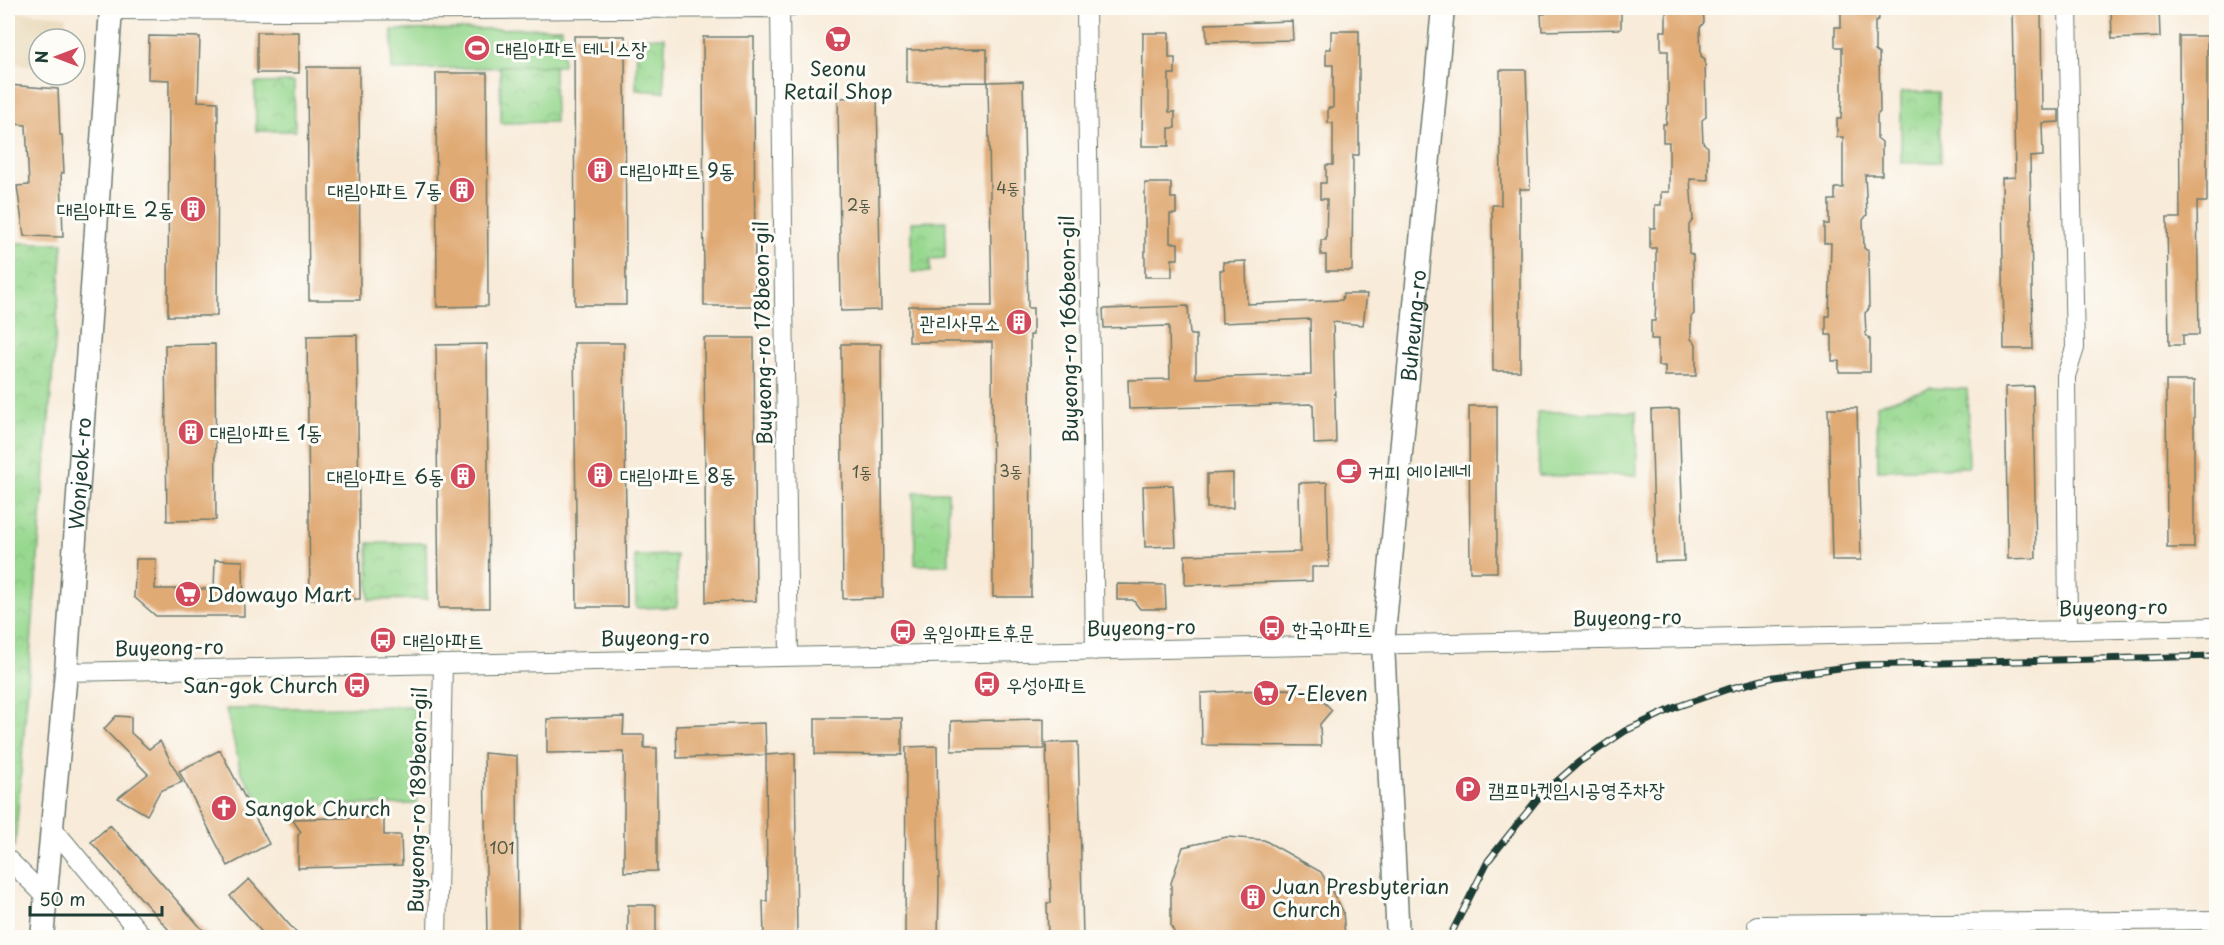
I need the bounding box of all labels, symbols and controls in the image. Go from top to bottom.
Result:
supermarket icon: Seonu Retail Shop [823,24,853,54]
north arrow [27,27,87,87]
sports icon: 대림아파트 테니스장 [462,33,492,63]
place label: 대림아파트 테니스장 [496,33,647,63]
text: N [29,51,53,63]
place label: Seonu Retail Shop [783,53,893,106]
building icon: 대림아파트 9동 [585,155,615,185]
place label: 대림아파트 9동 [620,155,735,185]
place label: 대림아파트 7동 [328,175,442,205]
building icon: 대림아파트 7동 [447,175,477,205]
house number: 4동 [996,175,1020,199]
house number: 2동 [847,192,871,216]
place label: 대림아파트 2동 [57,194,174,224]
building icon: 대림아파트 2동 [178,194,208,224]
street label: Buyeong-ro 166beon-gil [1051,215,1085,443]
street label: Buyeong-ro 178beon-gil [745,221,779,445]
street label: Buheung-ro [1393,268,1433,383]
place label: 관리사무소 [920,307,1000,337]
building icon: 관리사무소 [1004,307,1034,337]
street label: Wonjeok-ro [61,416,98,531]
building icon: 대림아파트 1동 [176,417,206,447]
place label: 대림아파트 1동 [210,417,322,447]
cafe icon: 커피 에이레네 [1334,456,1364,486]
place label: 커피 에이레네 [1368,456,1471,486]
house number: 3동 [999,458,1023,482]
house number: 1동 [852,459,872,483]
building icon: 대림아파트 8동 [585,460,615,490]
place label: 대림아파트 8동 [620,460,736,490]
place label: 대림아파트 6동 [327,461,444,491]
building icon: 대림아파트 6동 [448,461,478,491]
supermarket icon: Ddowayo Mart [173,579,203,609]
place label: Ddowayo Mart [207,579,352,609]
street label: Buyeong-ro [2058,591,2168,623]
street label: Buyeong-ro [1572,601,1682,633]
street label: Buyeong-ro [1086,611,1196,643]
bus stop icon: 한국아파트 [1257,613,1287,643]
place label: 한국아파트 [1292,613,1372,643]
bus stop icon: 욱일아파트후문 [888,617,918,647]
place label: 욱일아파트후문 [922,617,1035,647]
street label: Buyeong-ro [600,621,710,653]
bus stop icon: 대림아파트 [368,625,398,655]
place label: 대림아파트 [403,625,483,655]
street label: Buyeong-ro [114,631,224,663]
bus stop icon: 우성아파트 [972,669,1002,699]
place label: 우성아파트 [1006,669,1086,699]
place label: San-gok Church [183,670,338,700]
bus stop icon: San-gok Church [342,670,372,700]
supermarket icon: 7-Eleven [1251,678,1281,708]
place label: 7-Eleven [1286,678,1368,708]
street label: Buyeong-ro 189beon-gil [400,687,434,913]
parking icon: 캠프마켓임시공영주차장 [1453,774,1483,804]
place label: 캠프마켓임시공영주차장 [1488,774,1665,804]
church icon: Sangok Church [209,793,239,823]
place label: Sangok Church [244,793,391,823]
house number: 101 [490,835,514,859]
place label: Juan Presbyterian Church [1272,871,1449,924]
scale bar [30,879,162,917]
building icon: Juan Presbyterian Church [1238,882,1268,912]
text: 50 m [39,885,86,912]

